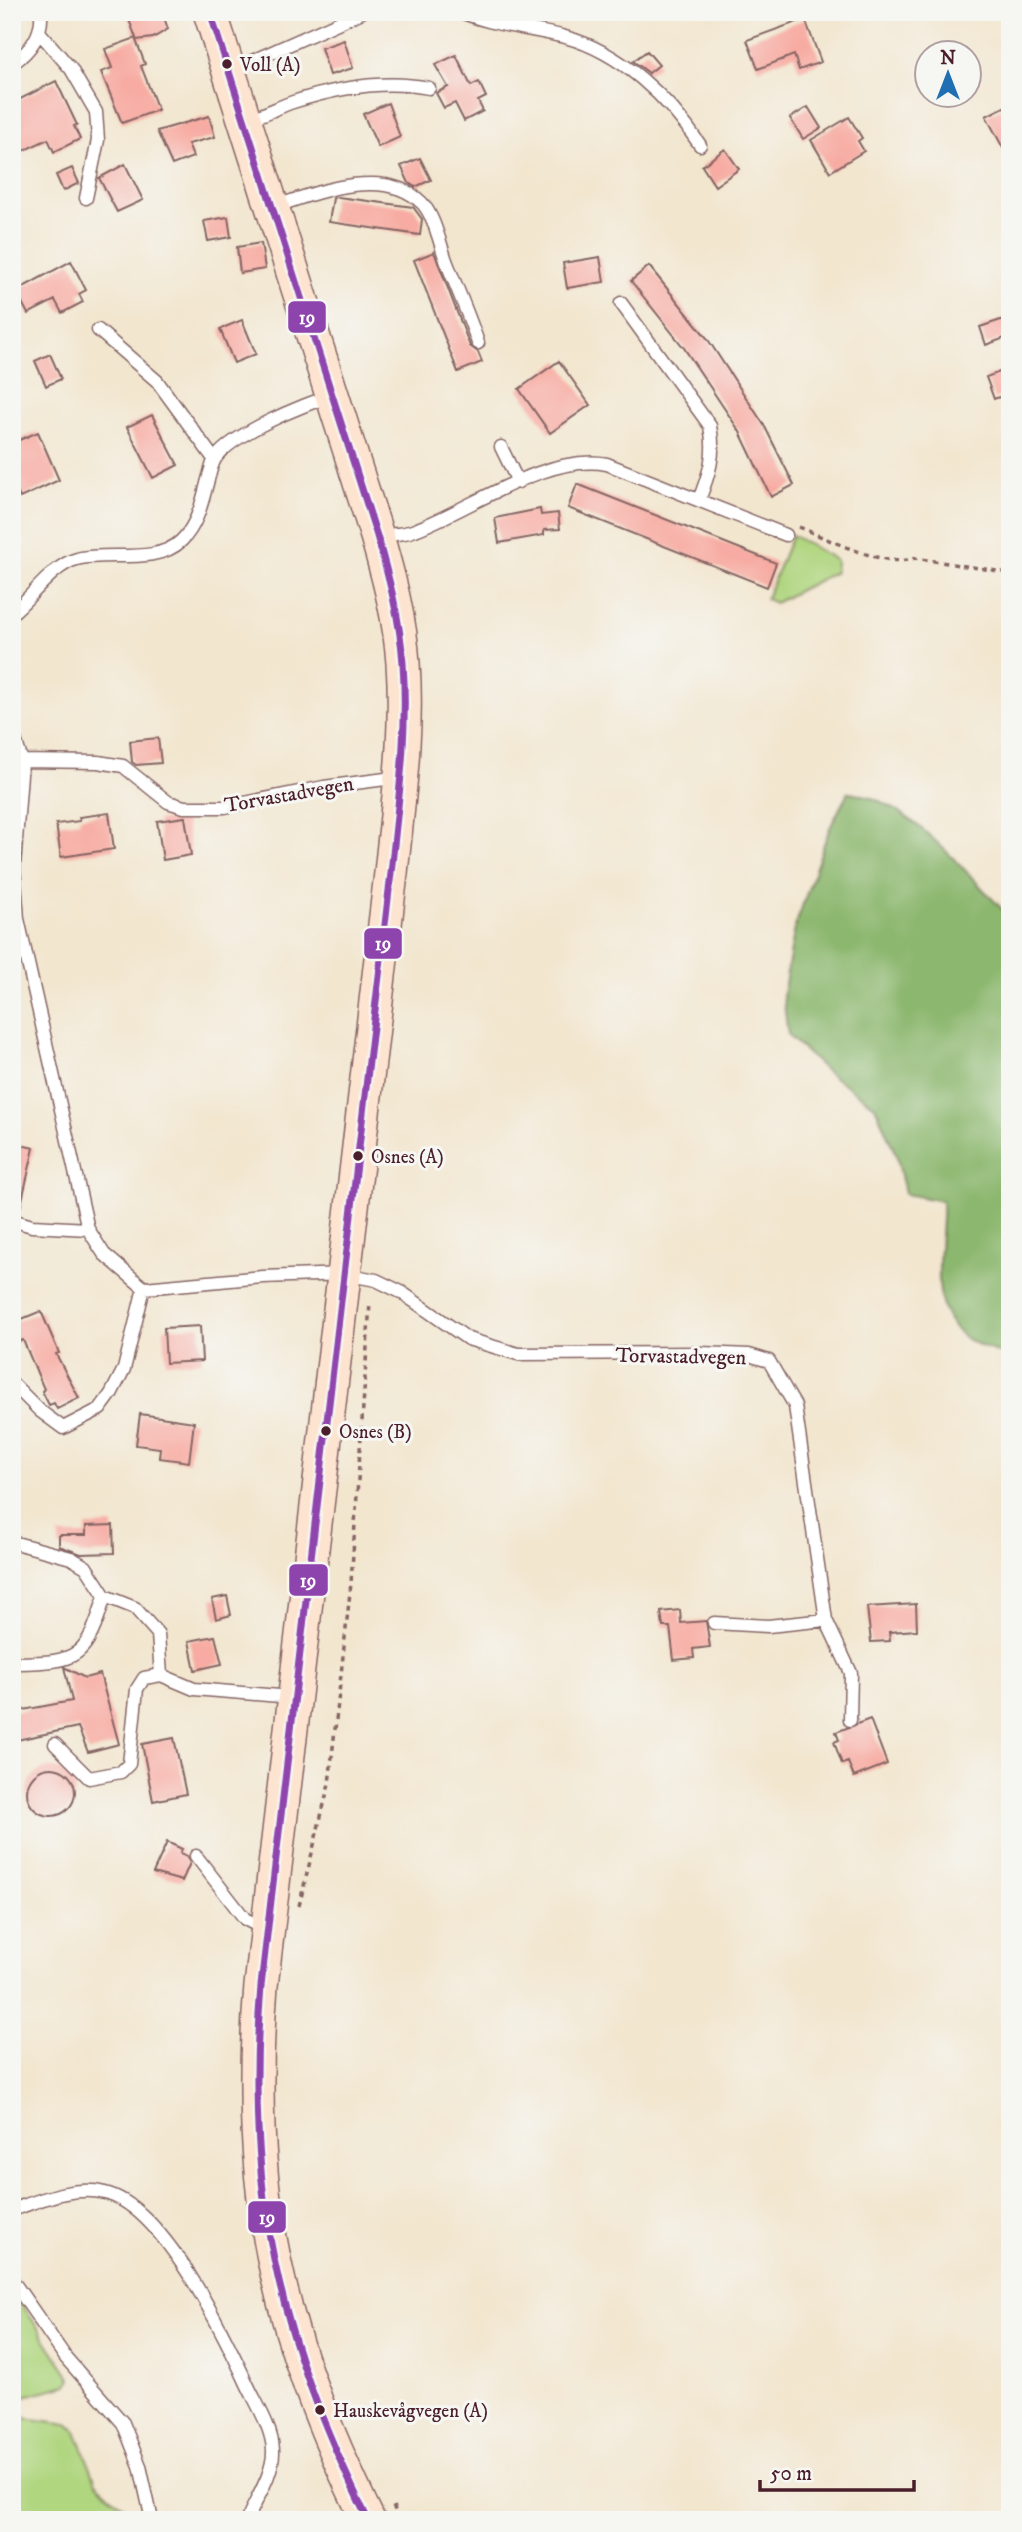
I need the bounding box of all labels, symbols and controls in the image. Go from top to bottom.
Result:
north arrow [914,38,984,108]
text: N [940,47,956,70]
place label: Voll (A) [239,54,300,77]
marker: Voll (A) [220,57,234,71]
line badge: 19 [287,300,327,334]
text: 19 [299,307,315,330]
street label: Torvastadvegen [222,771,356,819]
line badge: 19 [363,927,403,960]
text: 19 [375,933,391,956]
place label: Osnes (A) [371,1146,444,1169]
marker: Osnes (A) [351,1149,365,1163]
street label: Torvastadvegen [615,1343,747,1371]
place label: Osnes (B) [339,1421,412,1444]
marker: Osnes (B) [319,1424,333,1438]
line badge: 19 [288,1563,329,1597]
text: 19 [300,1570,316,1593]
line badge: 19 [247,2200,287,2234]
text: 19 [259,2207,275,2230]
place label: Hauskevågvegen (A) [333,2400,488,2423]
marker: Hauskevågvegen (A) [313,2403,327,2417]
scale bar [760,2448,914,2492]
text: 50 m [770,2461,812,2487]

